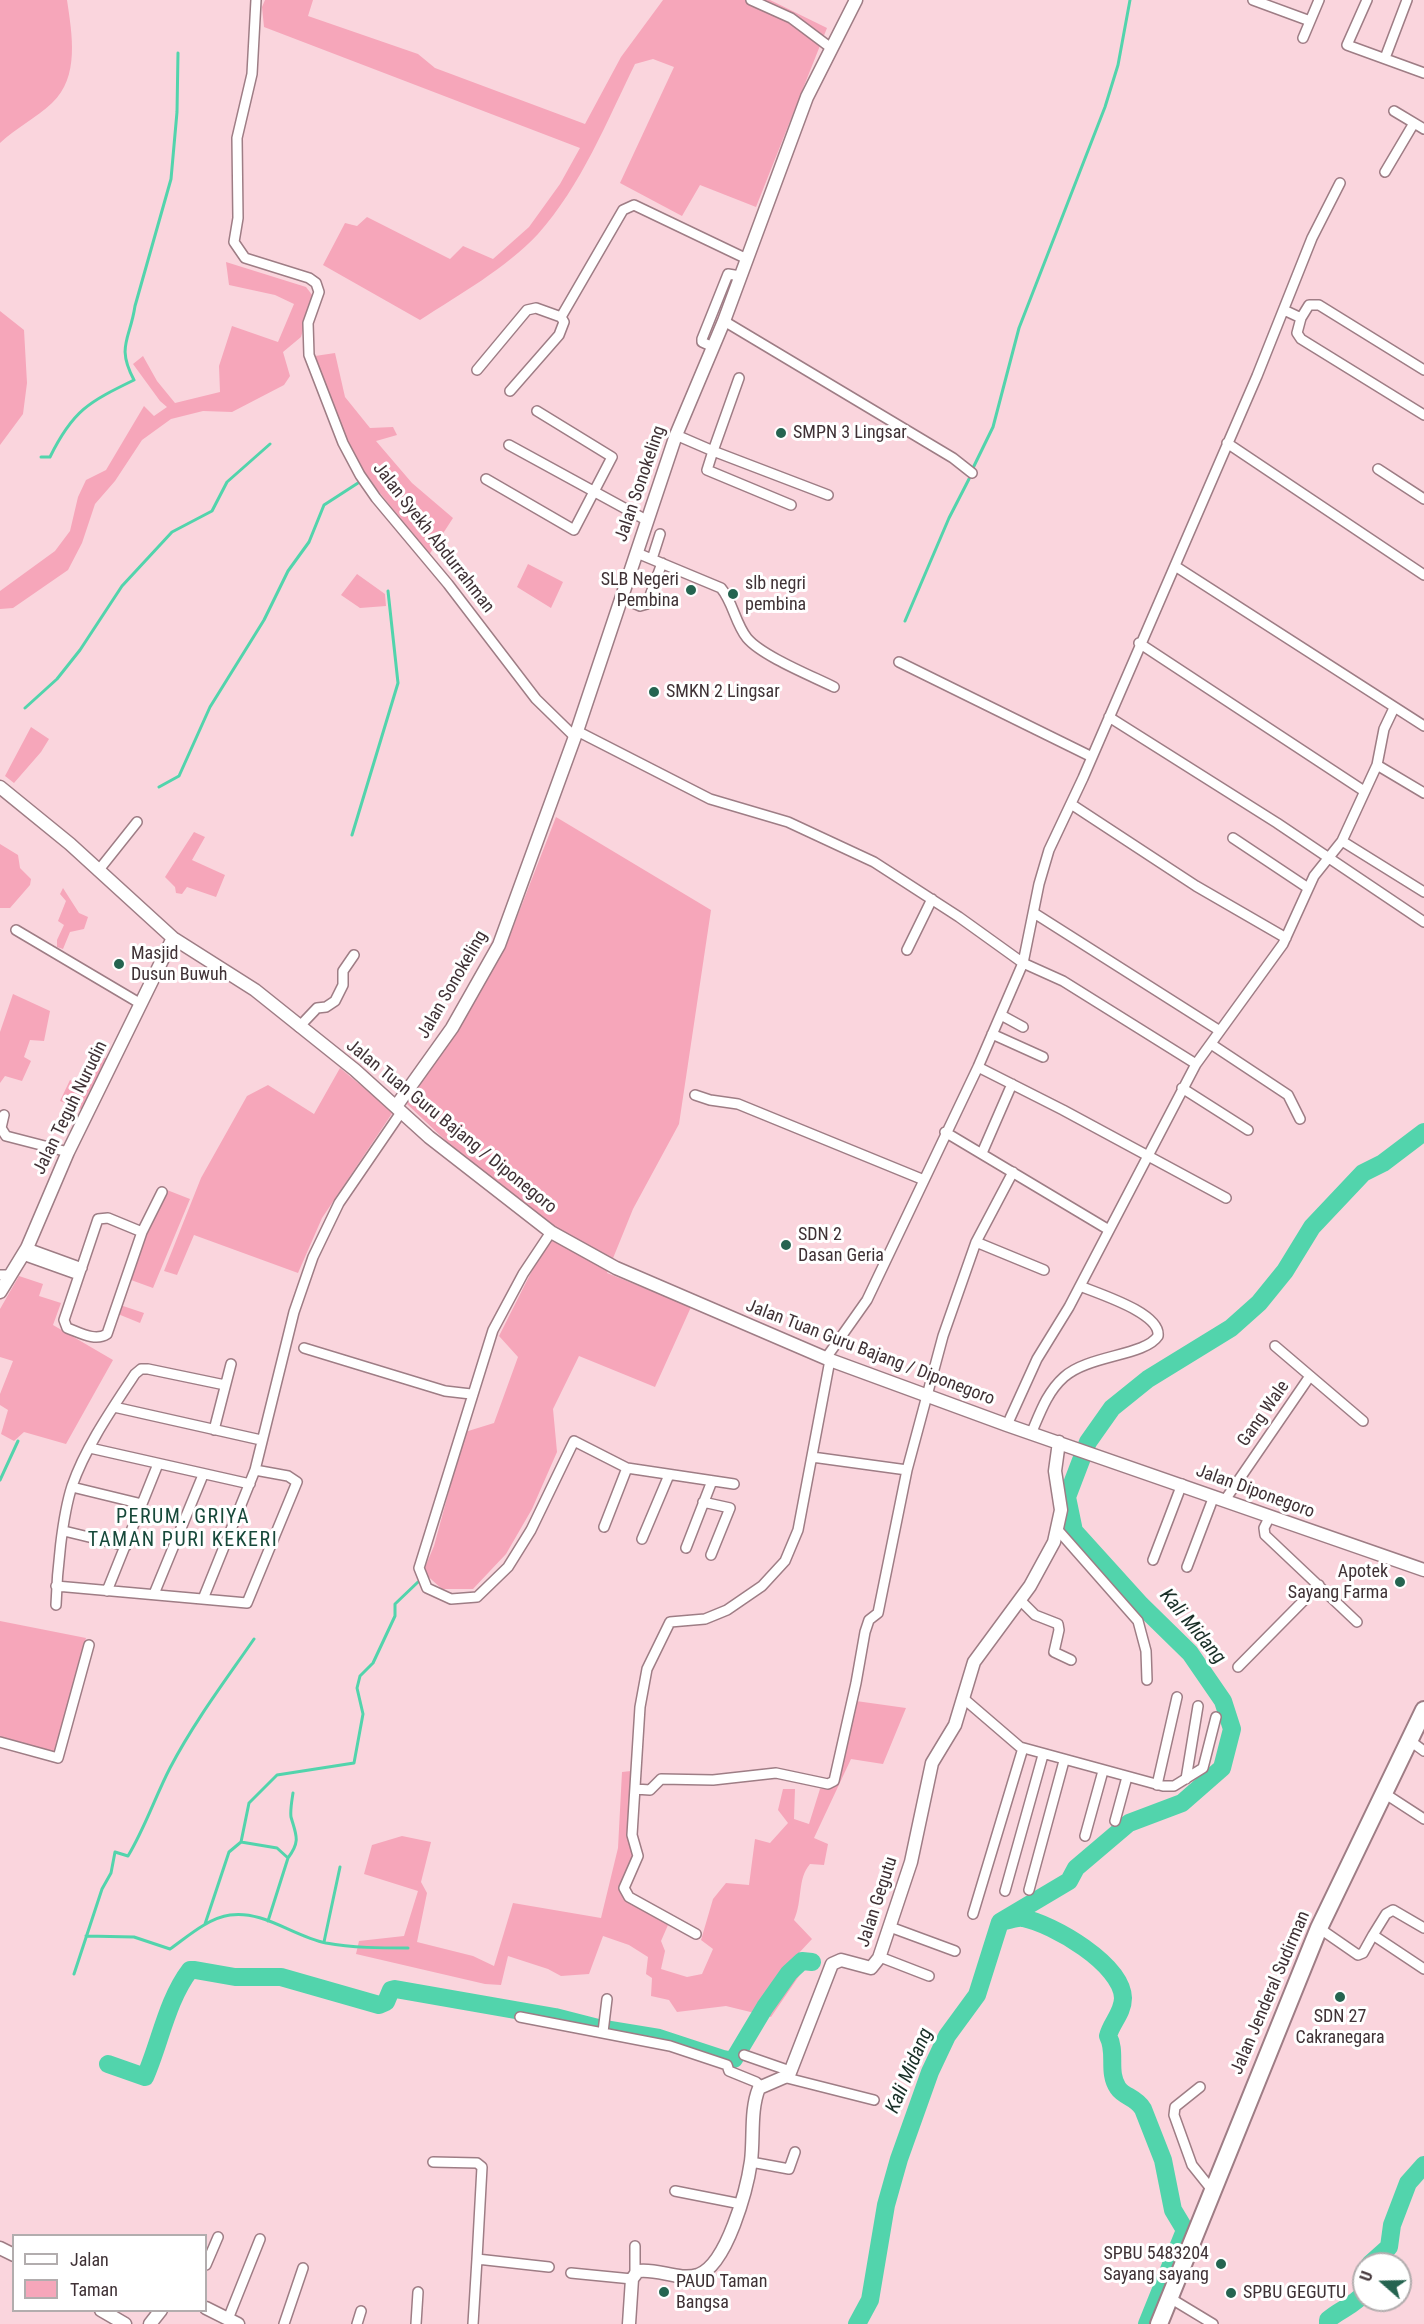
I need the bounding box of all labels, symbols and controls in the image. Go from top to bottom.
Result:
place label: SMPN 3 Lingsar [793,422,907,444]
street label: Jalan Sonokeling [611,423,671,545]
marker: SMPN 3 Lingsar [774,426,788,440]
street label: Jalan Syekh Abdurrahman [368,459,498,617]
place label: SLB Negeri Pembina [601,569,679,612]
place label: slb negri pembina [745,573,806,616]
marker: SLB Negeri Pembina [684,583,698,597]
marker: slb negri pembina [726,587,740,601]
place label: SMKN 2 Lingsar [666,681,780,703]
marker: SMKN 2 Lingsar [647,685,661,699]
street label: Jalan Sonokeling [413,927,493,1043]
place label: Masjid Dusun Buwuh [131,943,227,986]
marker: Masjid Dusun Buwuh [112,957,126,971]
street label: Jalan Tuan Guru Bajang / Diponegoro [341,1035,561,1219]
street label: Jalan Teguh Nurudin [29,1038,113,1178]
place label: SDN 2 Dasan Geria [798,1224,884,1266]
marker: SDN 2 Dasan Geria [779,1238,793,1252]
street label: Jalan Tuan Guru Bajang / Diponegoro [743,1295,997,1411]
street label: Gang Wale [1233,1377,1295,1451]
street label: Jalan Diponegoro [1193,1461,1317,1523]
district label: PERUM. GRIYA TAMAN PURI KEKERI [88,1506,278,1553]
place label: Apotek Sayang Farma [1288,1561,1388,1604]
marker: Apotek Sayang Farma [1393,1575,1407,1589]
water label: Kali Midang [1154,1585,1230,1669]
street label: Jalan Gegutu [853,1854,903,1950]
street label: Jalan Jenderal Sudirman [1227,1908,1315,2078]
marker: SDN 27 Cakranegara [1333,1990,1347,2004]
place label: SDN 27 Cakranegara [1295,2006,1385,2048]
water label: Kali Midang [881,2025,939,2117]
legend [12,2234,207,2312]
place label: SPBU 5483204 Sayang sayang [1103,2243,1209,2286]
text: Jalan [70,2249,109,2270]
north arrow [1352,2252,1412,2312]
marker: SPBU 5483204 Sayang sayang [1214,2257,1228,2271]
text: U [1356,2269,1377,2284]
place label: PAUD Taman Bangsa [676,2271,767,2314]
text: Taman [70,2279,118,2300]
place label: SPBU GEGUTU [1243,2282,1346,2304]
marker: PAUD Taman Bangsa [657,2285,671,2299]
marker: SPBU GEGUTU [1224,2286,1238,2300]

